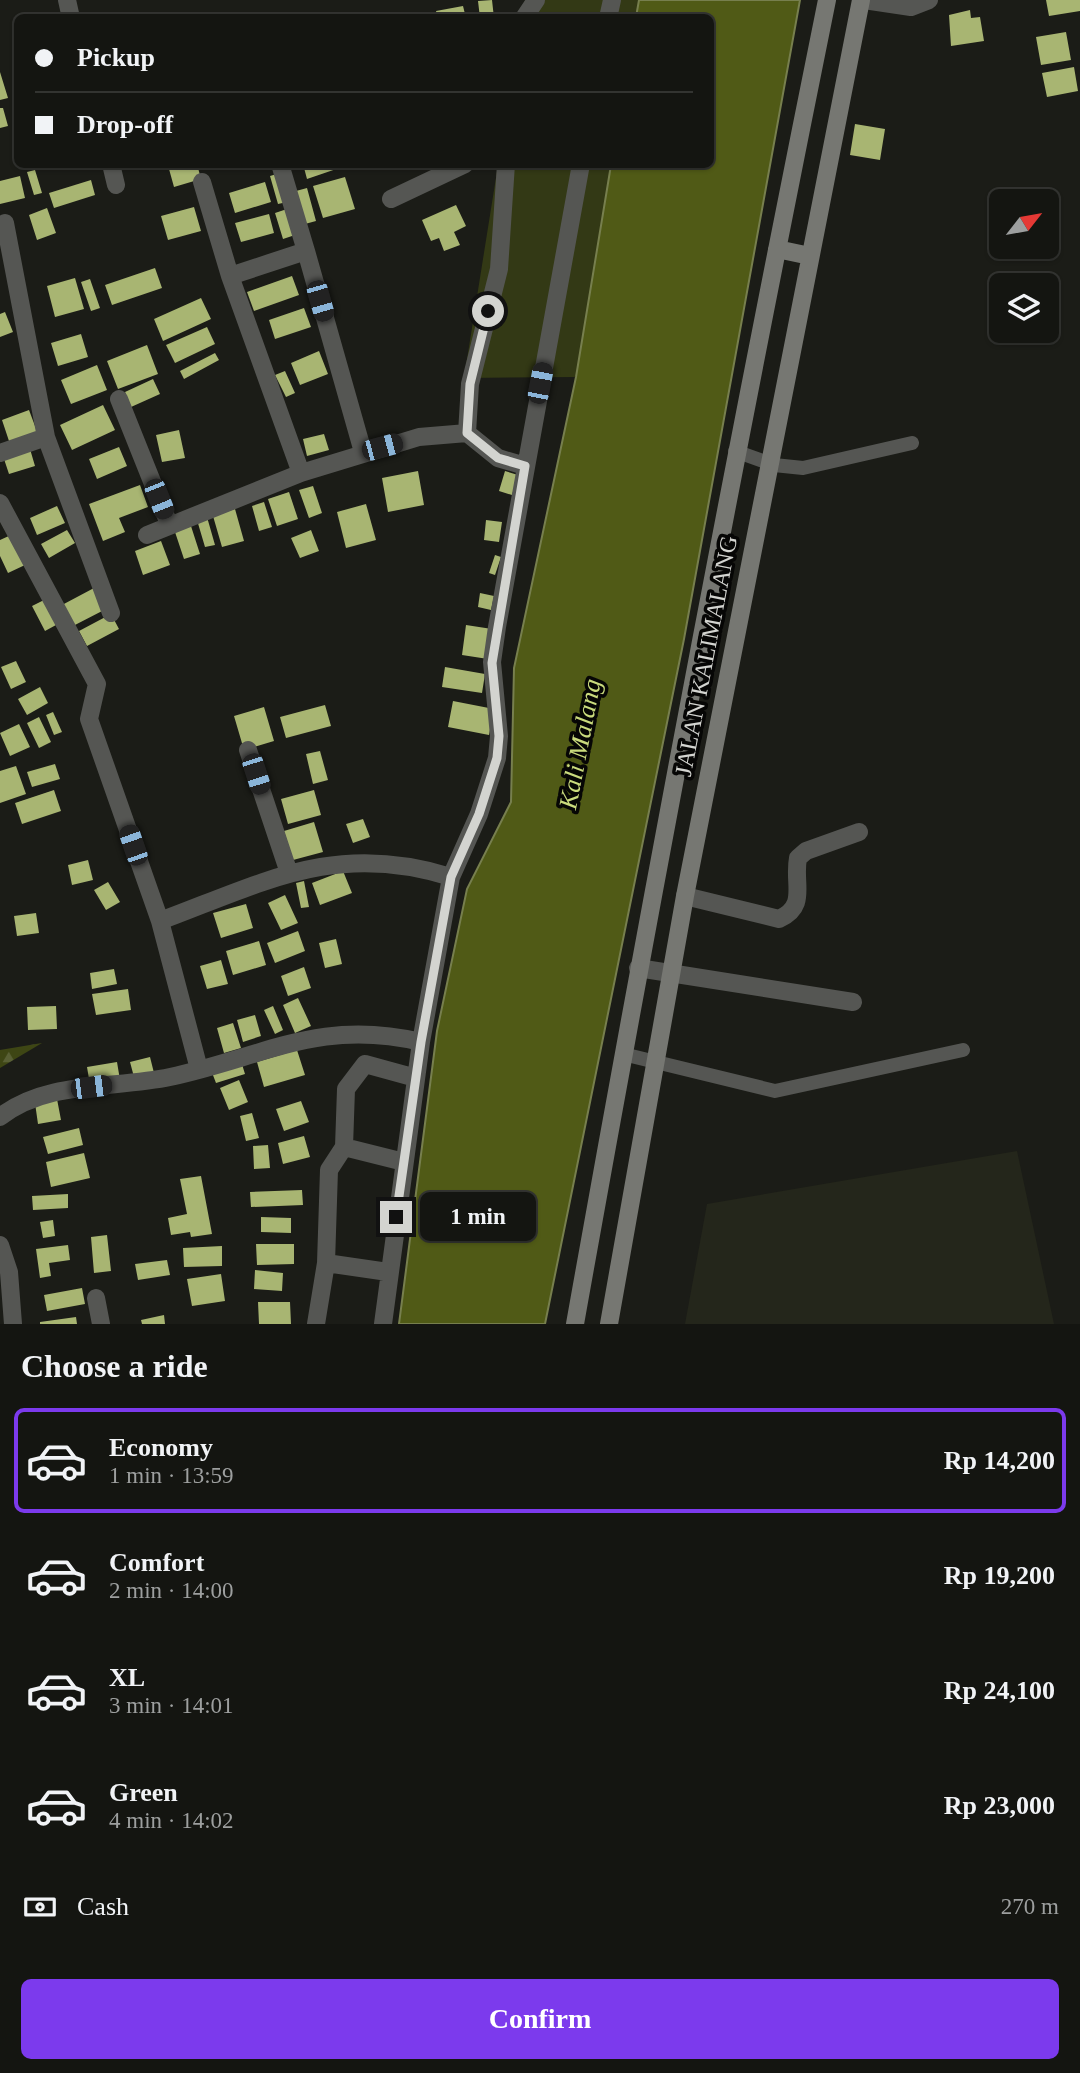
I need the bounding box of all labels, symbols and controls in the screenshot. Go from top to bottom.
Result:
text: Pickup [77,43,155,72]
text: Drop-off [77,110,173,139]
north arrow [989,189,1059,259]
map controls [989,189,1059,343]
button: layers [989,273,1059,343]
car [305,278,336,324]
route start [472,295,504,327]
car [526,360,555,406]
car [359,431,406,463]
car [142,476,177,522]
street label: JALAN KALIMALANG [670,533,742,779]
water label: Kali Malang [553,676,607,813]
car [240,751,273,797]
car [117,822,150,868]
car [69,1074,114,1100]
callout: 1 min [420,1192,536,1242]
route end [380,1201,412,1233]
text: 1 min [450,1204,506,1229]
text: Choose a ride [21,1348,208,1384]
icon: car [25,1429,88,1492]
text: Economy [109,1433,213,1462]
text: Rp 14,200 [944,1446,1055,1475]
text: 1 min · 13:59 [109,1463,234,1488]
icon: car [25,1544,88,1607]
text: Comfort [109,1548,204,1577]
text: Rp 19,200 [944,1561,1055,1590]
text: 2 min · 14:00 [109,1578,234,1603]
icon: car [25,1659,88,1722]
text: XL [109,1663,145,1692]
text: Rp 24,100 [944,1676,1055,1705]
text: 3 min · 14:01 [109,1693,234,1718]
icon: car [25,1774,88,1837]
text: Green [109,1778,178,1807]
text: Rp 23,000 [944,1791,1055,1820]
text: 4 min · 14:02 [109,1808,234,1833]
icon: cash [21,1888,59,1926]
text: Cash [77,1892,129,1921]
text: 270 m [1001,1894,1059,1919]
button: Confirm [21,1979,1059,2059]

